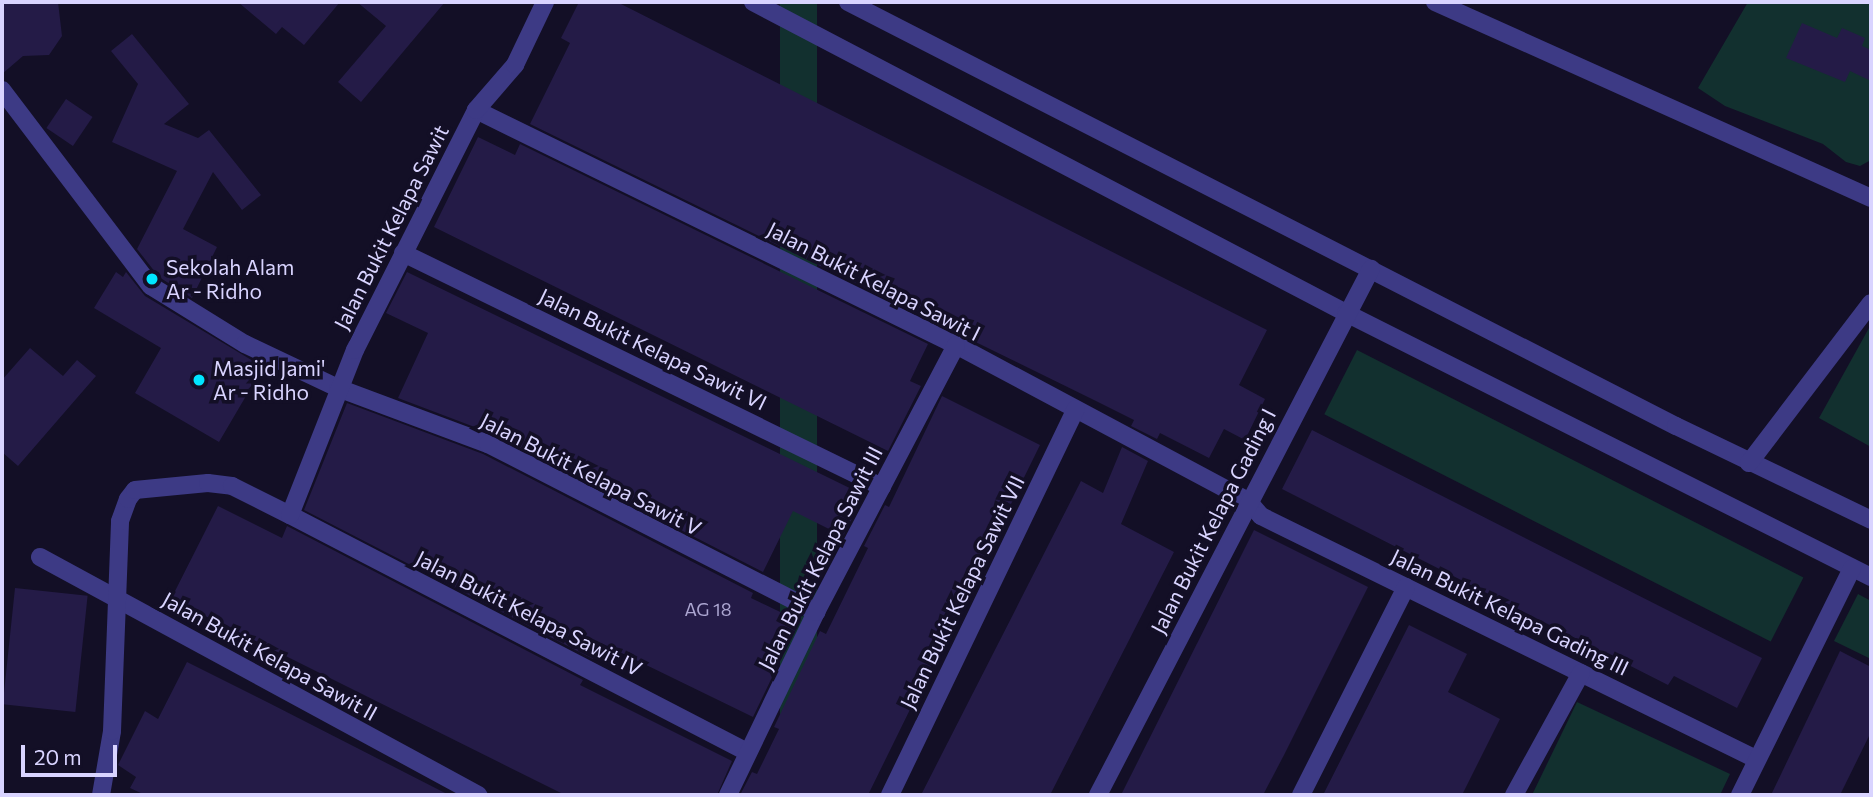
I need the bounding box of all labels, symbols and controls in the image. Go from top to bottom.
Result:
street label: Jalan Bukit Kelapa Sawit [328,121,454,333]
street label: Jalan Bukit Kelapa Sawit I [763,216,985,346]
place label: Sekolah Alam Ar - Ridho [166,254,294,304]
marker: Sekolah Alam Ar - Ridho [144,271,160,287]
street label: Jalan Bukit Kelapa Sawit VI [535,283,771,415]
place label: Masjid Jami' Ar - Ridho [213,355,325,405]
marker: Masjid Jami' Ar - Ridho [191,372,207,388]
street label: Jalan Bukit Kelapa Gading I [1145,404,1281,638]
street label: Jalan Bukit Kelapa Sawit V [476,407,706,541]
street label: Jalan Bukit Kelapa Sawit III [753,442,887,674]
street label: Jalan Bukit Kelapa Sawit VII [894,471,1030,713]
street label: Jalan Bukit Kelapa Gading III [1387,543,1633,681]
street label: Jalan Bukit Kelapa Sawit IV [412,545,646,681]
street label: Jalan Bukit Kelapa Sawit II [158,586,382,726]
house number: AG 18 [684,598,732,620]
scale bar [24,730,121,774]
text: 20 m [34,744,82,769]

